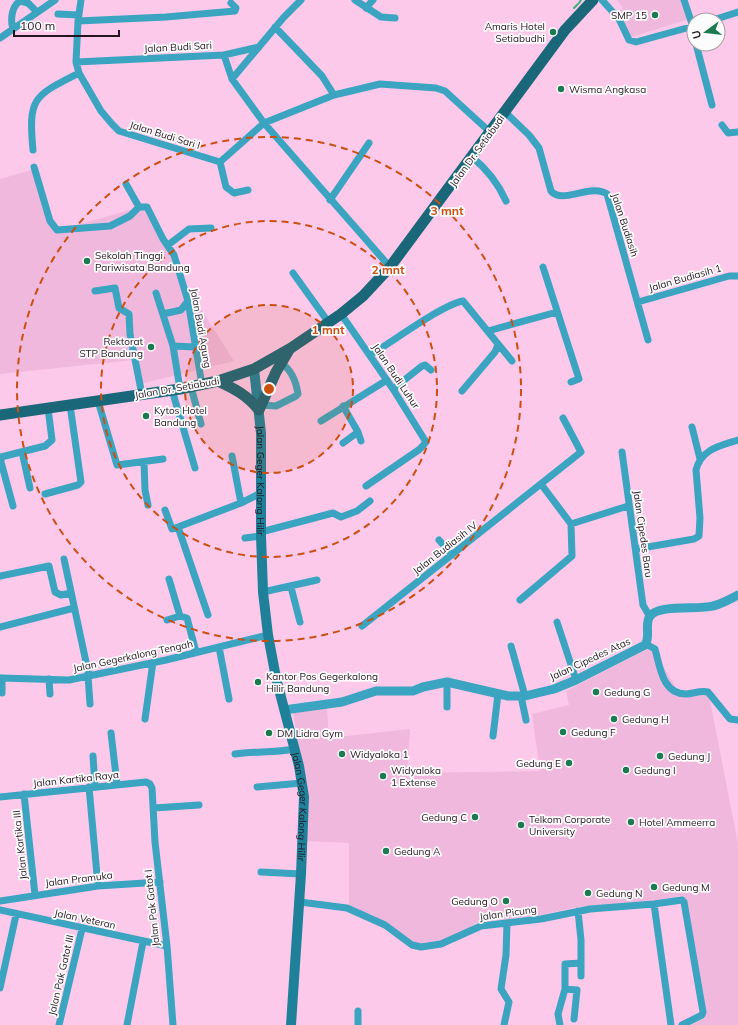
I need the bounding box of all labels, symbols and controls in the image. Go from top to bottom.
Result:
place label: SMP 15 [611,9,647,22]
marker: SMP 15 [650,10,660,20]
scale bar [14,12,119,38]
north arrow [686,12,726,52]
text: 100 m [20,18,55,33]
place label: Amaris Hotel Setiabudhi [485,20,545,45]
marker: Amaris Hotel Setiabudhi [548,27,558,37]
text: U [689,29,704,40]
street label: Jalan Budi Sari [144,39,212,55]
place label: Wisma Angkasa [569,83,646,96]
marker: Wisma Angkasa [556,84,566,94]
street label: Jalan Dr. Setiabudi [447,113,507,189]
street label: Jalan Budi Sari I [128,118,202,152]
street label: Jalan Budiasih [609,191,641,259]
text: 3 mnt [430,203,464,218]
place label: Sekolah Tinggi Pariwisata Bandung [95,249,190,274]
marker: Sekolah Tinggi Pariwisata Bandung [82,256,92,266]
street label: Jalan Budiasih 1 [647,261,723,295]
text: 2 mnt [371,262,405,277]
street label: Jalan Budi Agung [188,287,214,369]
text: 1 mnt [311,322,345,337]
place label: Rektorat STP Bandung [79,335,143,360]
street label: Jalan Budi Luhur [369,341,423,411]
marker: Rektorat STP Bandung [146,342,156,352]
street label: Jalan Dr. Setiabudi [134,374,220,402]
centre of rings [262,382,276,396]
place label: Kytos Hotel Bandung [154,404,207,429]
marker: Kytos Hotel Bandung [141,411,151,421]
street label: Jalan Geger Kalong Hilir [254,425,268,536]
street label: Jalan Cipedes Baru [630,490,656,578]
street label: Jalan Budiasih IV [410,519,480,577]
street label: Jalan Cipedes Atas [548,635,632,683]
street label: Jalan Gegerkalong Tengah [72,637,194,675]
place label: Kantor Pos Gegerkalong Hilir Bandung [266,670,378,695]
marker: Kantor Pos Gegerkalong Hilir Bandung [253,677,263,687]
place label: Gedung G [604,686,650,699]
marker: Gedung G [591,687,601,697]
place label: Gedung H [622,713,669,726]
marker: Gedung H [609,714,619,724]
place label: Gedung F [571,726,616,739]
place label: DM Lidra Gym [277,727,343,740]
marker: Gedung F [558,727,568,737]
marker: DM Lidra Gym [264,728,274,738]
place label: Widyaloka 1 [350,748,409,761]
marker: Widyaloka 1 [337,749,347,759]
street label: Jalan Geger Kalong Hilir [289,750,311,862]
place label: Gedung J [668,750,710,763]
marker: Gedung J [655,751,665,761]
place label: Gedung E [516,757,561,770]
marker: Gedung E [564,758,574,768]
place label: Widyaloka 1 Extense [391,764,441,789]
place label: Gedung I [634,764,676,777]
marker: Gedung I [621,765,631,775]
street label: Jalan Kartika Raya [33,768,119,790]
marker: Widyaloka 1 Extense [378,771,388,781]
street label: Jalan Kartika III [10,810,30,880]
place label: Gedung C [421,811,467,824]
marker: Gedung C [470,812,480,822]
place label: Telkom Corporate University [529,813,610,838]
place label: Hotel Ammeerra [639,816,715,829]
marker: Hotel Ammeerra [626,817,636,827]
marker: Telkom Corporate University [516,820,526,830]
place label: Gedung A [394,845,441,858]
marker: Gedung A [381,846,391,856]
street label: Jalan Pramuka [45,868,113,890]
street label: Jalan Pak Gatot I [141,869,163,947]
place label: Gedung M [662,881,710,894]
marker: Gedung M [649,882,659,892]
place label: Gedung N [596,887,643,900]
marker: Gedung N [583,888,593,898]
place label: Gedung O [451,895,498,908]
marker: Gedung O [501,896,511,906]
street label: Jalan Picung [479,903,537,923]
street label: Jalan Veteran [53,906,117,932]
street label: Jalan Pak Gatot III [45,933,77,1017]

